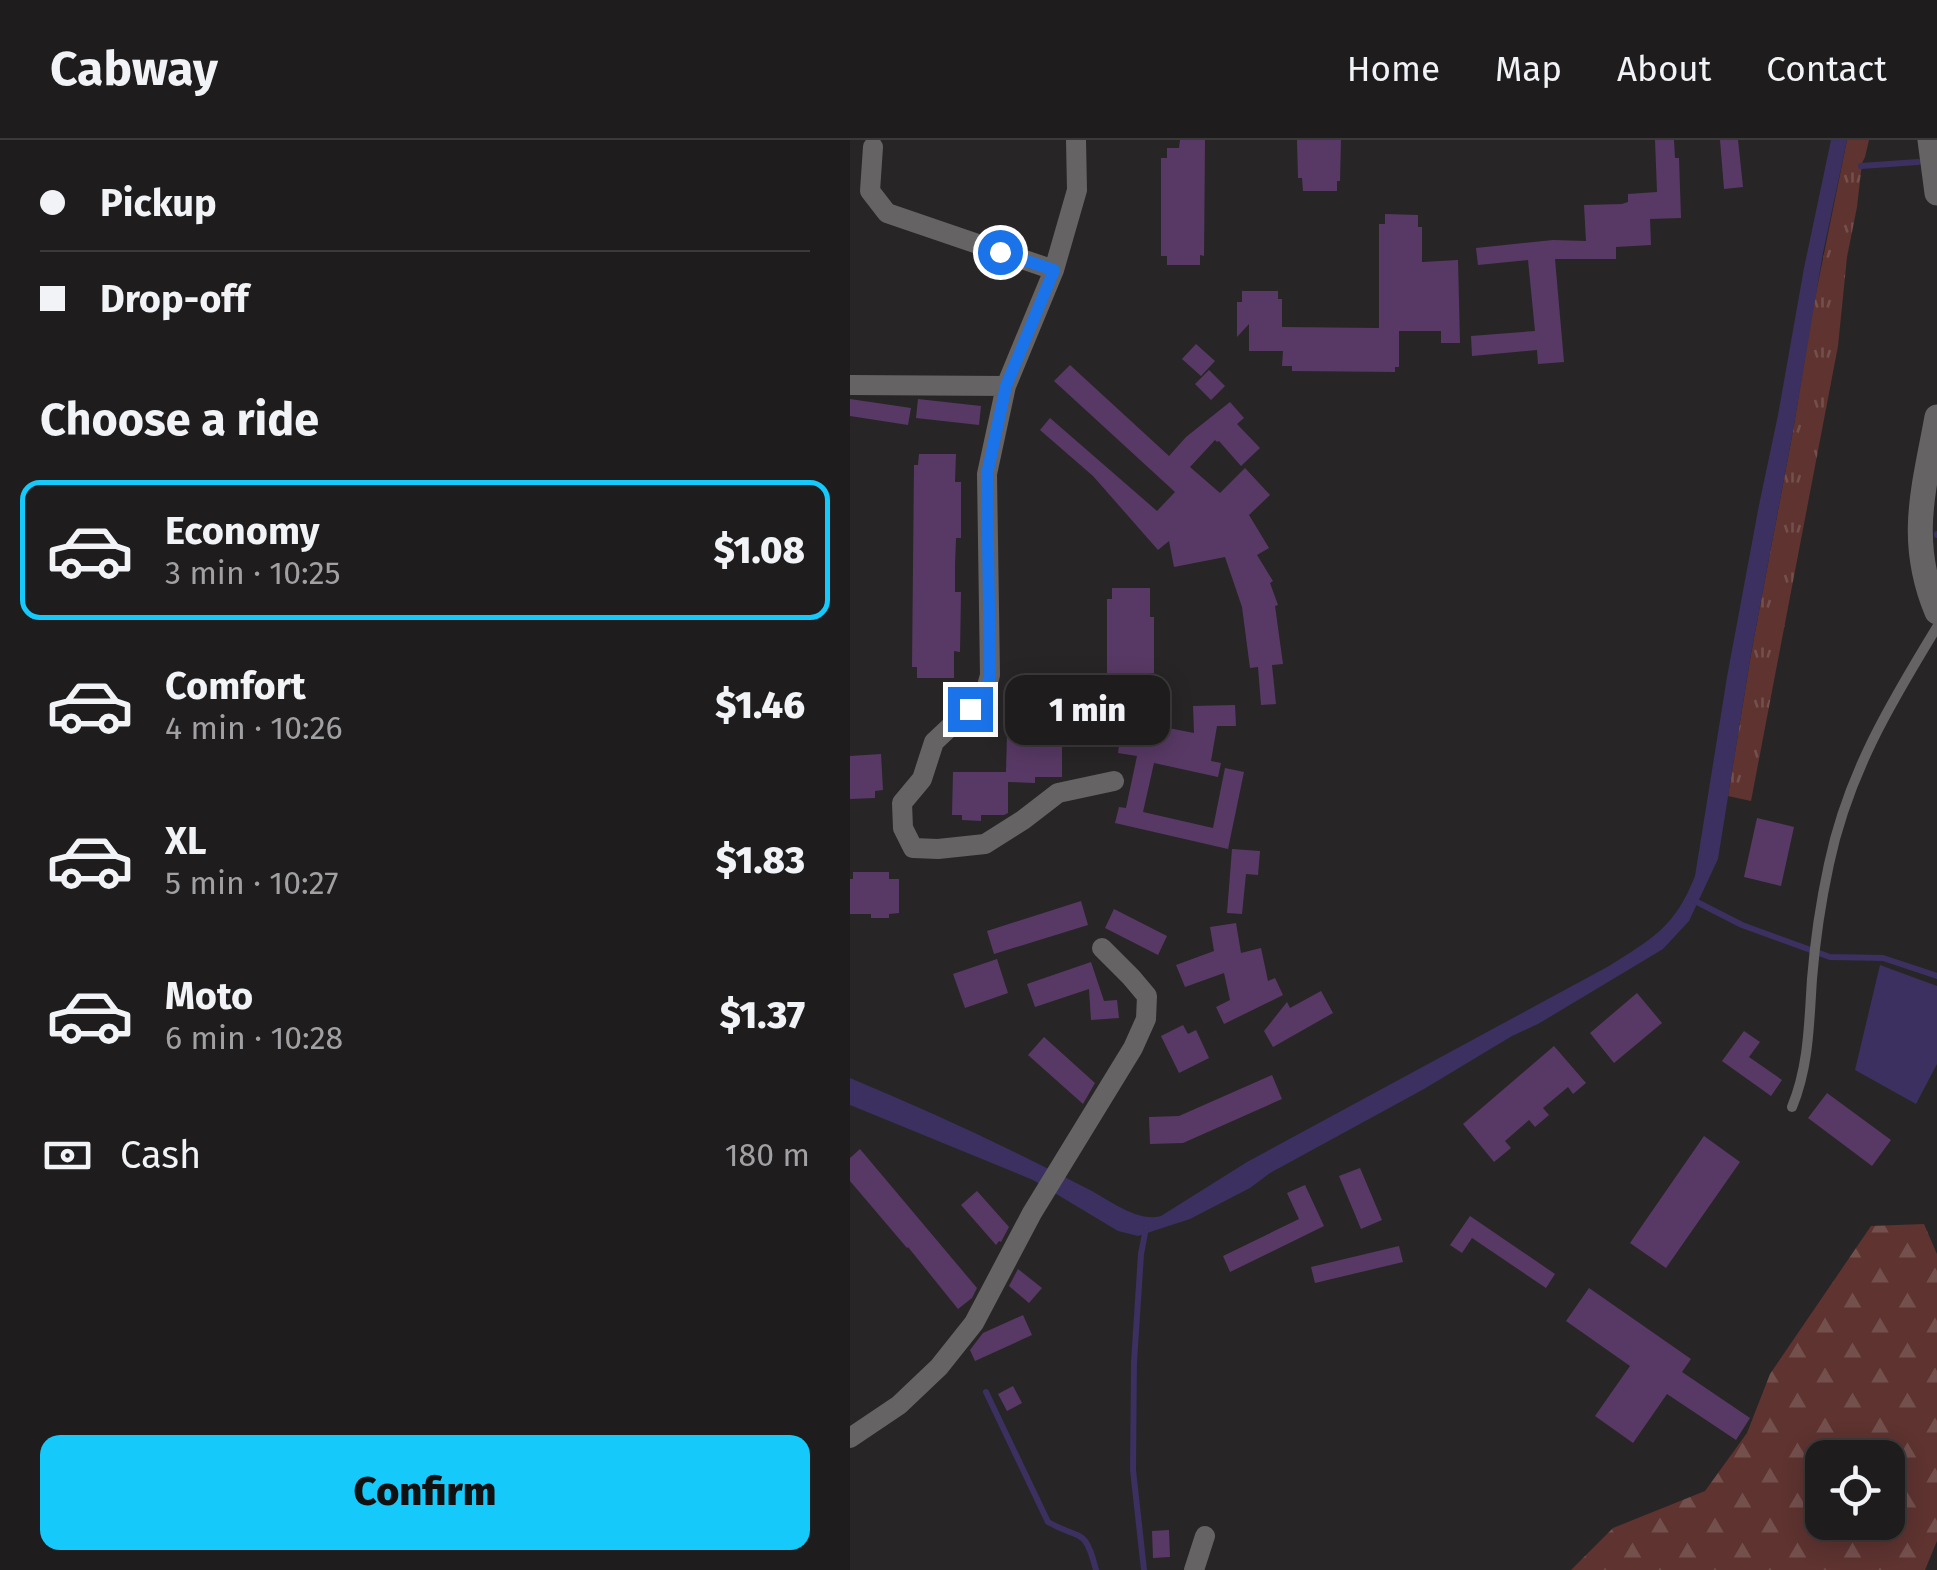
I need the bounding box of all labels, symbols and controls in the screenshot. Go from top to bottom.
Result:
text: Cabway [50,40,218,98]
text: Home [1347,48,1440,90]
text: Map [1495,48,1562,90]
text: About [1617,48,1711,90]
text: Contact [1766,48,1887,90]
text: Pickup [100,180,217,226]
route start [978,230,1023,275]
text: Drop-off [100,276,248,322]
text: Choose a ride [40,393,319,447]
icon: car [45,505,135,595]
text: Economy [165,508,320,554]
text: $1.08 [714,527,805,573]
text: 3 min · 10:25 [165,554,341,592]
icon: car [45,660,135,750]
text: Comfort [165,663,306,709]
callout: 1 min [1005,674,1170,744]
text: $1.46 [715,682,805,728]
route end [948,687,993,732]
text: 1 min [1049,691,1126,729]
text: 4 min · 10:26 [165,709,343,747]
icon: car [45,815,135,905]
text: XL [165,818,207,864]
text: $1.83 [716,837,805,883]
text: 5 min · 10:27 [165,864,338,902]
icon: car [45,970,135,1060]
text: Moto [165,973,253,1019]
text: $1.37 [720,992,805,1038]
text: 6 min · 10:28 [165,1019,343,1057]
icon: cash [40,1128,95,1183]
text: Cash [120,1132,201,1178]
text: 180 m [725,1136,810,1174]
button: Confirm [40,1435,810,1550]
map controls [1805,1440,1905,1540]
button: locate [1805,1440,1905,1540]

